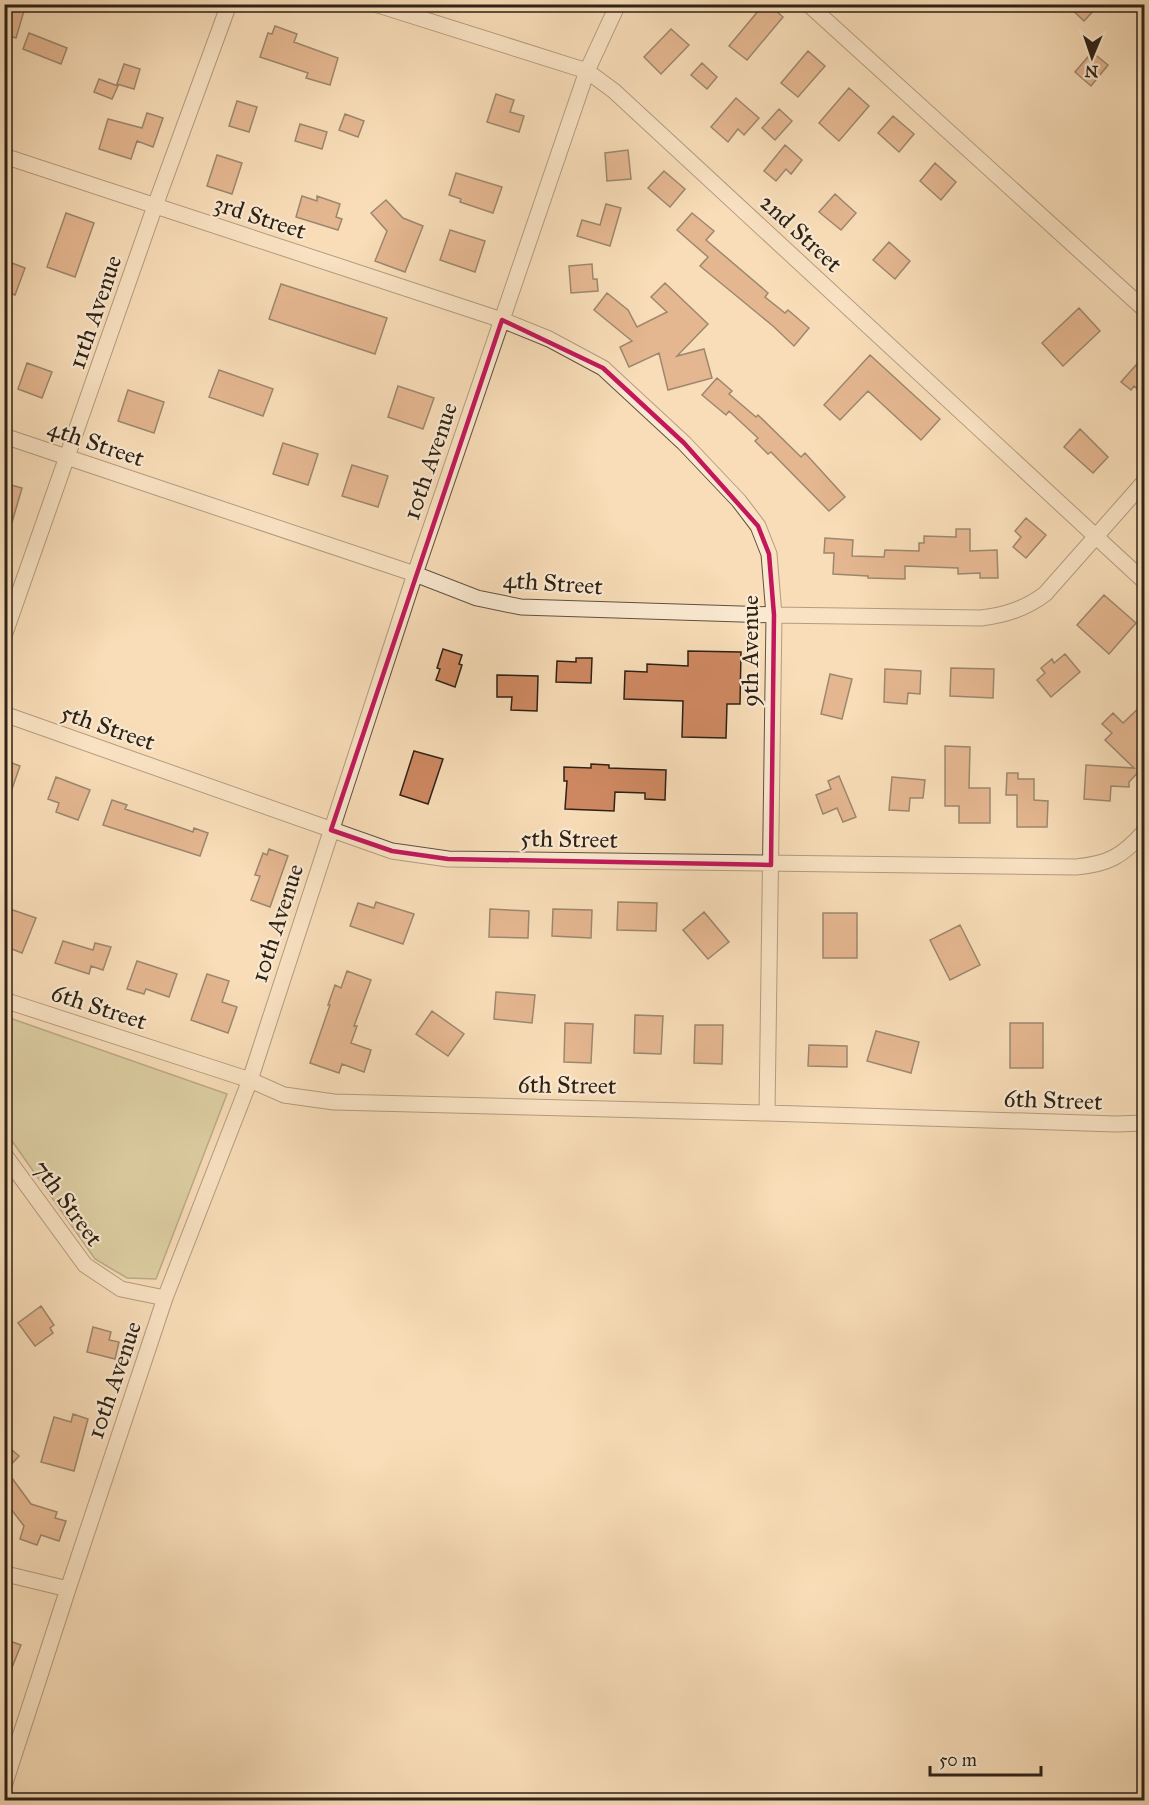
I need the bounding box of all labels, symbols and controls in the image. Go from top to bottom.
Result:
north arrow [1062,27,1122,87]
text: N [1084,62,1099,81]
street label: 2nd Street [754,187,849,279]
street label: 3rd Street [210,188,310,246]
street label: 11th Avenue [62,251,128,373]
street label: 10th Avenue [396,398,464,524]
street label: 4th Street [44,413,149,474]
street label: 4th Street [502,565,604,601]
street label: 9th Avenue [735,595,765,707]
street label: 5th Street [57,697,160,757]
street label: 5th Street [520,823,619,855]
street label: 10th Avenue [244,860,310,986]
street label: 6th Street [47,977,151,1037]
street label: 6th Street [517,1069,617,1101]
street label: 6th Street [1003,1083,1103,1117]
street label: 7th Street [27,1154,110,1252]
street label: 10th Avenue [80,1317,148,1443]
scale bar [930,1739,1041,1777]
text: 50 m [939,1749,977,1771]

